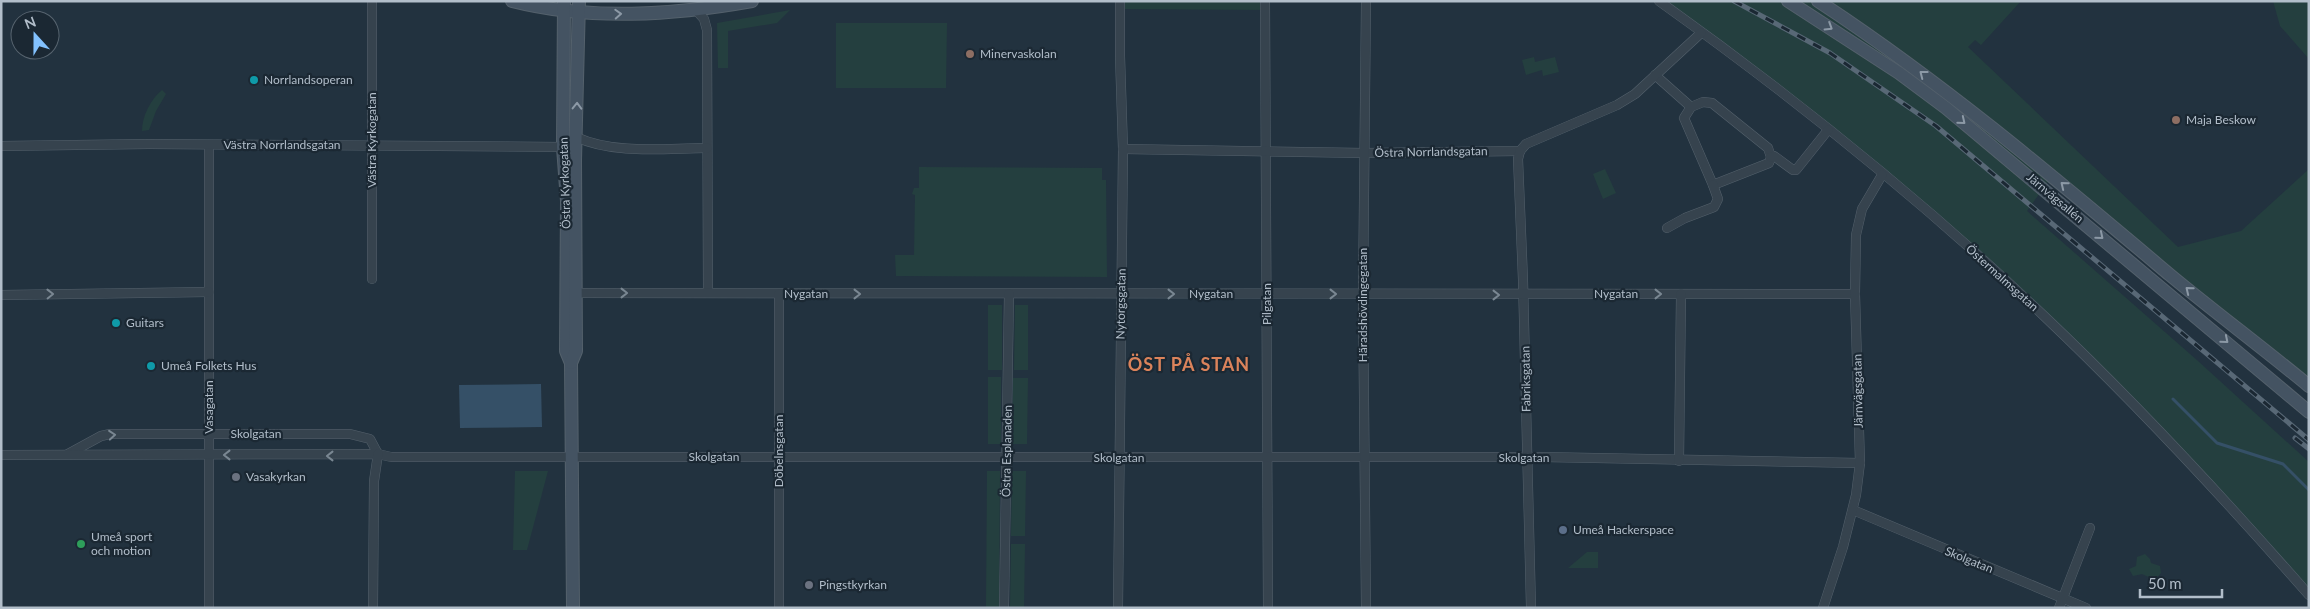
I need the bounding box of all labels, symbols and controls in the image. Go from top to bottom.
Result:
one-way arrow [614,8,622,19]
north arrow [10,10,60,60]
text: N [22,13,38,32]
one-way arrow [1823,21,1832,31]
place label: Minervaskolan [980,46,1057,61]
marker: Minervaskolan [964,48,976,60]
one-way arrow [1920,71,1929,79]
place label: Norrlandsoperan [264,72,353,87]
marker: Norrlandsoperan [248,74,260,86]
street label: Västra Kyrkogatan [364,92,379,188]
one-way arrow [572,101,582,109]
place label: Maja Beskow [2186,112,2257,127]
marker: Maja Beskow [2170,114,2182,126]
one-way arrow [1956,115,1965,123]
street label: Västra Norrlandsgatan [223,137,341,152]
street label: Östra Kyrkogatan [555,137,574,229]
street label: Östra Norrlandsgatan [1374,143,1488,160]
street label: Järnvägsallén [2024,169,2087,226]
one-way arrow [2061,182,2070,191]
one-way arrow [2094,230,2103,238]
street label: Östermalmsgatan [1963,241,2042,314]
street label: Häradshövdingegatan [1355,248,1370,362]
street label: Nytorgsgatan [1112,268,1129,340]
street label: Pilgatan [1259,283,1274,325]
street label: Nygatan [784,286,828,301]
street label: Nygatan [1189,286,1233,301]
street label: Nygatan [1594,286,1638,301]
one-way arrow [2186,287,2195,295]
one-way arrow [620,288,628,298]
one-way arrow [46,289,54,299]
one-way arrow [853,289,861,299]
one-way arrow [1167,289,1175,299]
one-way arrow [1330,289,1337,299]
one-way arrow [1654,289,1662,299]
one-way arrow [1492,290,1500,300]
place label: Guitars [126,315,164,330]
marker: Guitars [110,317,122,329]
one-way arrow [2219,335,2228,344]
street label: Fabriksgatan [1517,346,1534,412]
district label: ÖST PÅ STAN [1128,353,1250,375]
street label: Järnvägsgatan [1849,354,1866,428]
place label: Umeå Folkets Hus [161,358,256,373]
marker: Umeå Folkets Hus [145,360,157,372]
street label: Vasagatan [201,380,216,434]
street label: Östra Esplanaden [998,405,1015,497]
street label: Döbelnsgatan [771,415,786,487]
street label: Skolgatan [231,426,281,441]
one-way arrow [108,429,116,440]
street label: Skolgatan [689,449,739,464]
one-way arrow [223,450,230,460]
street label: Skolgatan [1094,450,1144,465]
street label: Skolgatan [1499,450,1549,465]
one-way arrow [325,451,333,461]
place label: Vasakyrkan [246,469,306,484]
marker: Vasakyrkan [230,471,242,483]
place label: Umeå Hackerspace [1573,522,1674,537]
marker: Umeå Hackerspace [1557,524,1569,536]
place label: Umeå sport och motion [91,529,153,558]
marker: Umeå sport och motion [75,538,87,550]
street label: Skolgatan [1943,543,1996,576]
scale bar [2140,566,2222,598]
text: 50 m [2148,574,2182,592]
place label: Pingstkyrkan [819,577,887,592]
marker: Pingstkyrkan [803,579,815,591]

